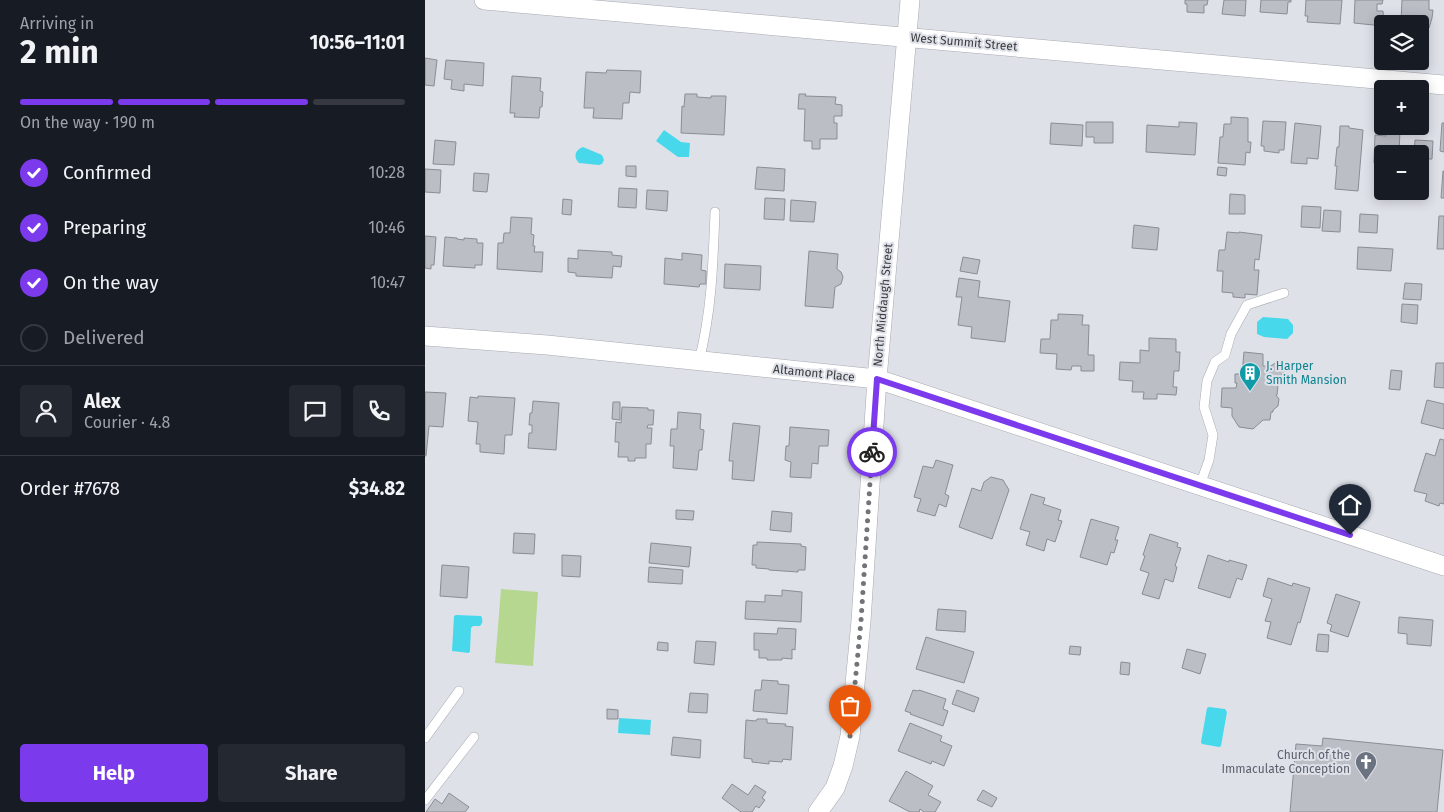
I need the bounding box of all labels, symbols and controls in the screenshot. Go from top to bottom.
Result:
text: Arriving in [20,14,94,33]
map controls [1374,15,1429,200]
button: layers [1374,15,1429,70]
street label: West Summit Street [910,30,1019,54]
text: 10:56–11:01 [310,31,405,54]
text: 2 min [20,33,99,71]
button: + [1374,80,1429,135]
text: On the way · 190 m [20,113,155,132]
button: − [1374,145,1429,200]
icon: check [20,159,48,187]
text: Confirmed [63,161,152,184]
text: 10:28 [369,163,405,182]
icon: check [20,214,48,242]
text: Preparing [63,216,146,239]
text: 10:46 [368,218,405,237]
street label: North Middaugh Street [871,242,895,367]
icon: check [20,269,48,297]
text: On the way [63,271,159,294]
text: 10:47 [370,273,405,292]
text: Delivered [63,326,145,349]
place label: J. Harper Smith Mansion [1266,359,1347,387]
building icon: J. Harper Smith Mansion [1238,361,1262,392]
street label: Altamont Place [773,362,855,384]
button: person [20,385,72,437]
button: chat [289,385,341,437]
button: phone [353,385,405,437]
text: Alex [84,390,121,413]
text: Courier · 4.8 [84,413,170,432]
courier [847,427,897,477]
icon: bike [858,438,886,466]
text: Order #7678 [20,477,120,500]
text: $34.82 [349,477,405,500]
pin [1329,484,1371,535]
icon: home [1336,491,1364,519]
pin [829,685,871,736]
icon: bag [836,692,864,720]
button: Help [20,744,208,802]
button: Share [218,744,405,802]
place label: Church of the Immaculate Conception [1221,748,1350,776]
church icon: Church of the Immaculate Conception [1354,750,1378,781]

